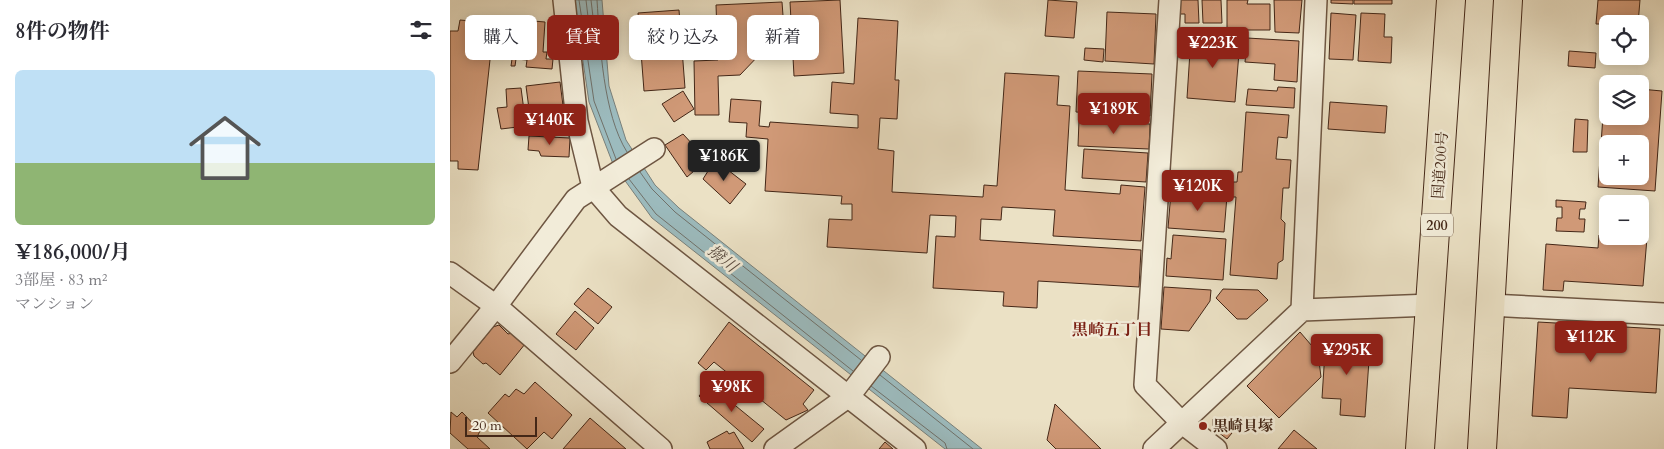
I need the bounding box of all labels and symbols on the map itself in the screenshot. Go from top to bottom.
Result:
pin: ¥223K [1178,27,1248,69]
pin: ¥189K [1079,92,1149,135]
pin: ¥140K [515,104,585,146]
street label: 国道200号 [1428,130,1452,200]
pin: ¥186K [689,140,759,182]
pin: ¥120K [1163,170,1233,212]
road number: 200 [1421,214,1453,236]
water label: 撥川 [703,240,743,279]
district label: 黒崎五丁目 [1072,319,1152,341]
pin: ¥112K [1556,320,1626,363]
pin: ¥295K [1312,334,1382,376]
pin: ¥98K [702,370,762,413]
scale bar [465,414,538,437]
place label: 黒崎貝塚 [1213,416,1273,436]
marker: 黒崎貝塚 [1197,420,1209,432]

